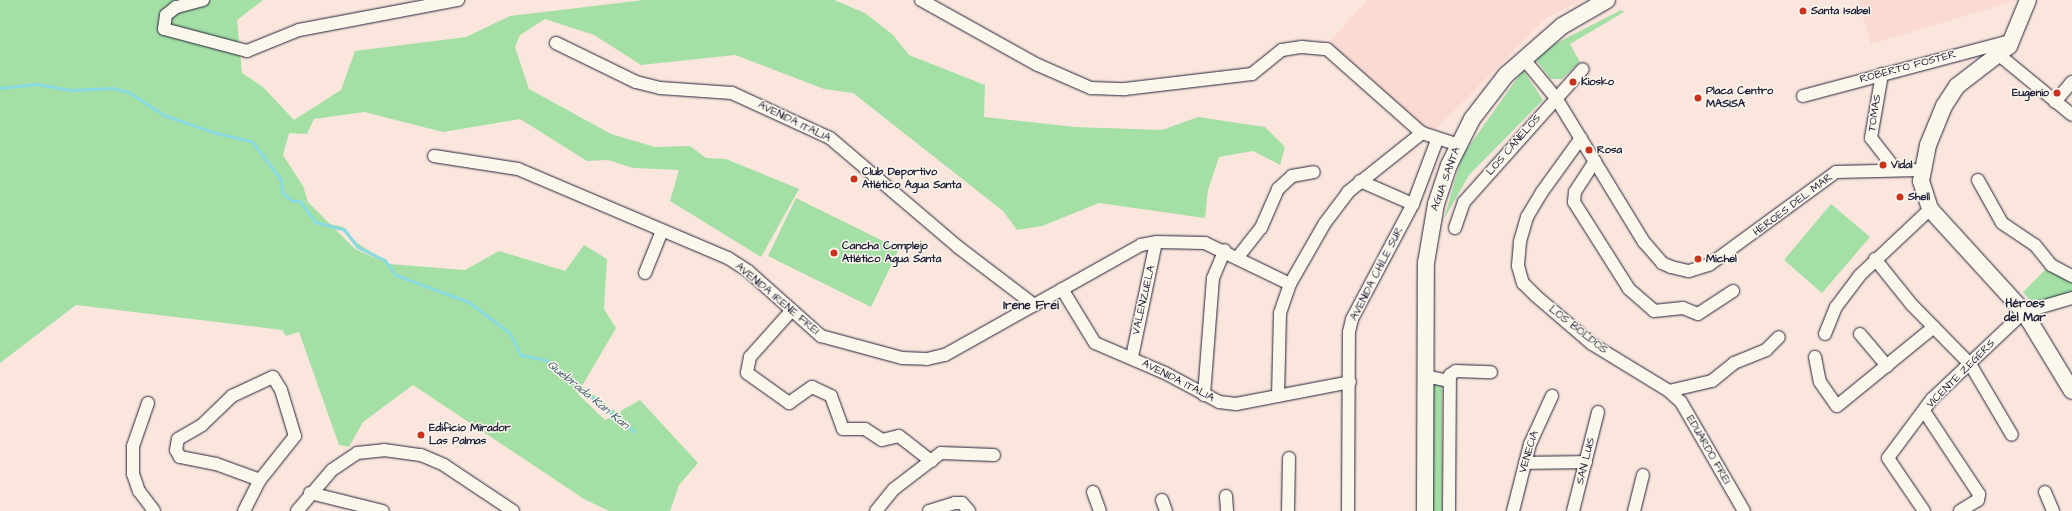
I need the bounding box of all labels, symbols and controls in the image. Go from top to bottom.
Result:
place label: Santa Isabel [1811,4,1870,18]
marker: Santa Isabel [1798,6,1808,16]
street label: ROBERTO FOSTER [1858,48,1958,86]
place label: Kiosko [1581,75,1614,89]
marker: Kiosko [1568,77,1578,87]
place label: Placa Centro MASISA [1706,85,1773,111]
place label: Eugenio [2012,86,2049,100]
marker: Eugenio [2052,88,2062,98]
marker: Placa Centro MASISA [1693,93,1703,103]
street label: TOMAS [1866,93,1884,133]
street label: AVENIDA ITALIA [755,99,833,145]
street label: LOS CANELOS [1484,112,1544,178]
place label: Rosa [1597,143,1622,157]
street label: AGUA SANTA [1428,145,1464,213]
marker: Rosa [1584,145,1594,155]
place label: Vidal [1891,158,1913,172]
marker: Vidal [1878,160,1888,170]
place label: Club Deportivo Atlético Agua Santa [862,166,961,192]
street label: HÉROES DEL MAR [1751,171,1835,239]
marker: Club Deportivo Atlético Agua Santa [849,174,859,184]
place label: Shell [1908,190,1930,204]
marker: Shell [1895,192,1905,202]
street label: AVENIDA CHILE SUR [1348,225,1406,323]
place label: Cancha Complejo Atlético Agua Santa [842,240,941,266]
marker: Cancha Complejo Atlético Agua Santa [829,248,839,258]
place label: Michel [1706,252,1737,266]
marker: Michel [1693,254,1703,264]
street label: AVENIDA IRENE FREI [733,260,821,338]
street label: VALENZUELA [1130,264,1158,336]
district label: Héroes del Mar [2004,297,2046,325]
district label: Irene Frei [1003,299,1059,313]
street label: LOS BOLDOS [1546,303,1610,357]
street label: VICENTE ZEGERS [1924,337,1998,411]
street label: AVENIDA ITALIA [1140,357,1216,405]
water label: Quebrada Kan Kan [544,358,632,432]
street label: EDUARDO FREI [1683,413,1733,487]
place label: Edificio Mirador Las Palmas [429,422,511,448]
street label: VENECIA [1516,429,1542,475]
marker: Edificio Mirador Las Palmas [416,430,426,440]
street label: SAN LUIS [1574,436,1598,486]

